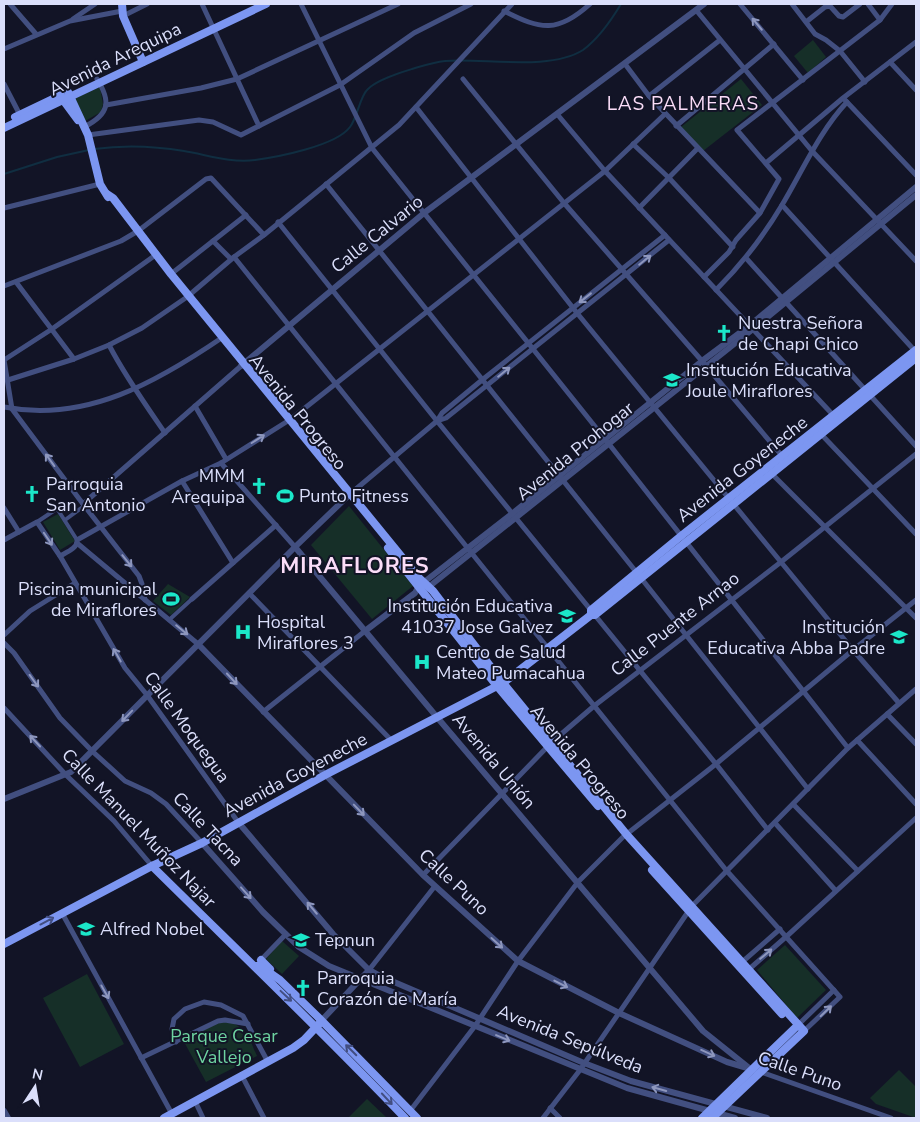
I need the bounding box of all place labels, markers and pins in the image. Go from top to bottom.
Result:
place label: Nuestra Señora de Chapi Chico [738,311,863,356]
church icon: Nuestra Señora de Chapi Chico [714,323,734,343]
place label: Institución Educativa Joule Miraflores [685,358,852,403]
school or university icon: Institución Educativa Joule Miraflores [662,370,682,390]
place label: MMM Arequipa [171,464,245,509]
place label: Parroquia San Antonio [46,472,145,517]
church icon: MMM Arequipa [249,476,269,496]
church icon: Parroquia San Antonio [22,484,42,504]
place label: Punto Fitness [299,484,409,508]
sports icon: Punto Fitness [275,486,295,506]
place label: Piscina municipal de Miraflores [18,577,158,622]
sports icon: Piscina municipal de Miraflores [161,589,181,609]
place label: Institución Educativa 41037 Jose Galvez [387,594,553,639]
school or university icon: Institución Educativa 41037 Jose Galvez [557,606,577,626]
place label: Hospital Miraflores 3 [257,610,354,655]
place label: Institución Educativa Abba Padre [707,615,885,660]
hospital icon: Hospital Miraflores 3 [233,622,253,642]
school or university icon: Institución Educativa Abba Padre [889,627,909,647]
place label: Centro de Salud Mateo Pumacahua [436,640,585,685]
hospital icon: Centro de Salud Mateo Pumacahua [412,652,432,672]
place label: Alfred Nobel [100,917,205,941]
school or university icon: Alfred Nobel [76,919,96,939]
place label: Tepnun [315,928,375,952]
school or university icon: Tepnun [291,930,311,950]
place label: Parroquia Corazón de María [317,966,457,1011]
church icon: Parroquia Corazón de María [293,978,313,998]

